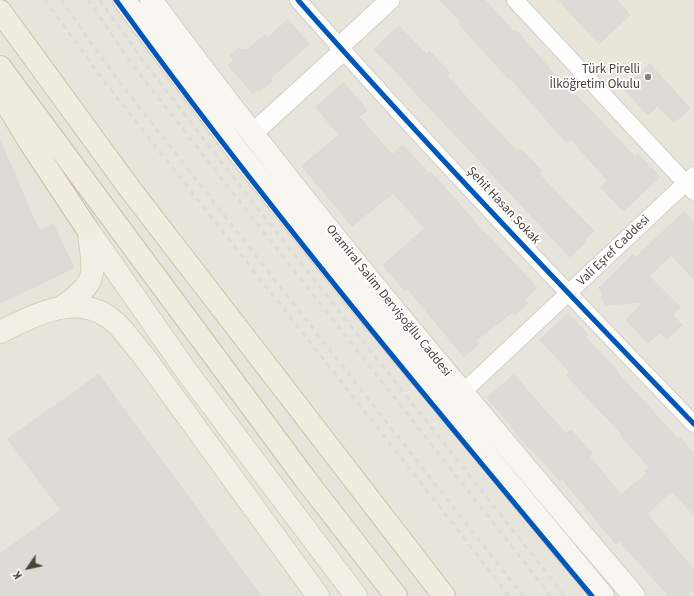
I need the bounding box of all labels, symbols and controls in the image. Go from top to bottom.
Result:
place label: Türk Pirelli İlköğretim Okulu [549,62,640,93]
marker: Türk Pirelli İlköğretim Okulu [643,72,653,82]
street label: Şehit Hasan Sokak [463,164,543,248]
street label: Vali Eşref Caddesi [574,212,654,290]
street label: Oramiral Salim Dervişoğllu Caddesi [322,222,454,380]
north arrow [8,548,48,588]
text: K [10,568,26,582]

